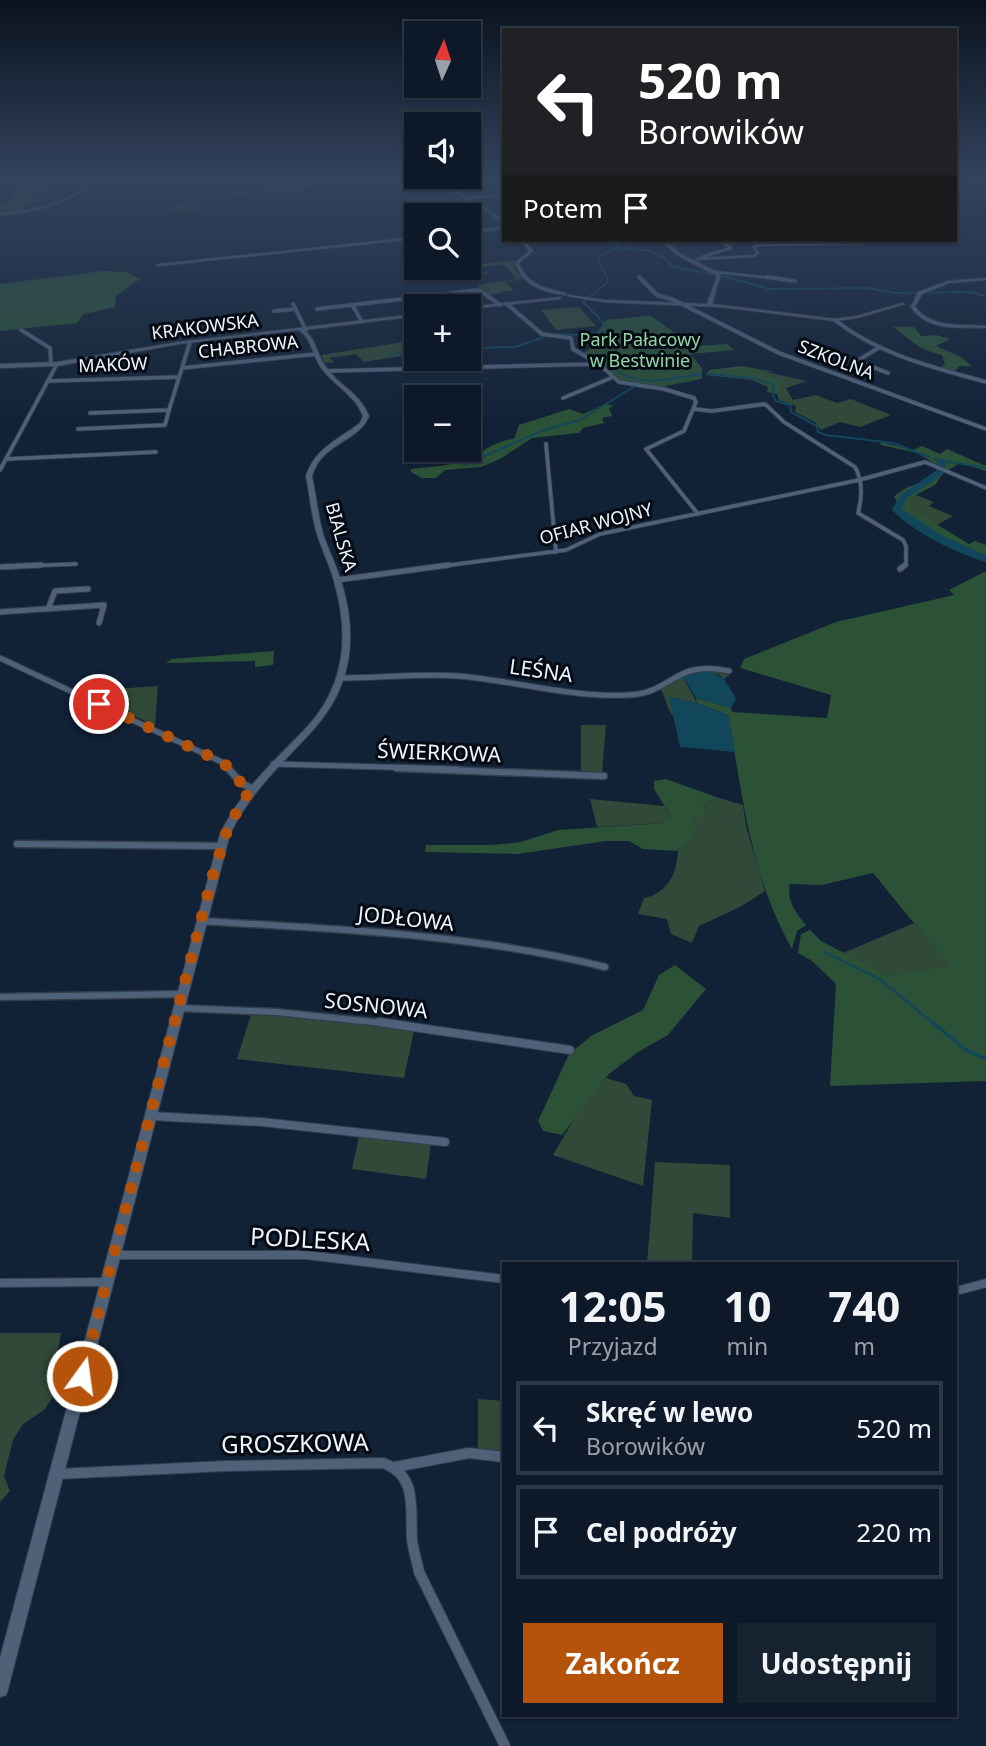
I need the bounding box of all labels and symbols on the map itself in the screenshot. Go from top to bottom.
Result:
north arrow [404,21,481,98]
street label: KRAKOWSKA [150,307,260,344]
park label: Park Pałacowy w Bestwinie [580,327,701,372]
street label: CHABROWA [197,329,300,363]
street label: SZKOLNA [795,334,878,385]
street label: MAKÓW [78,351,148,377]
street label: OFIAR WOJNY [536,496,656,550]
street label: BIALSKA [321,499,363,575]
street label: LEŚNA [508,652,575,688]
pin [69,674,129,734]
street label: ŚWIERKOWA [377,736,502,768]
street label: JODŁOWA [355,899,456,937]
street label: SOSNOWA [323,986,430,1024]
street label: PODLESKA [249,1219,372,1258]
position arrow [45,1339,119,1413]
street label: GROSZKOWA [221,1425,370,1460]

